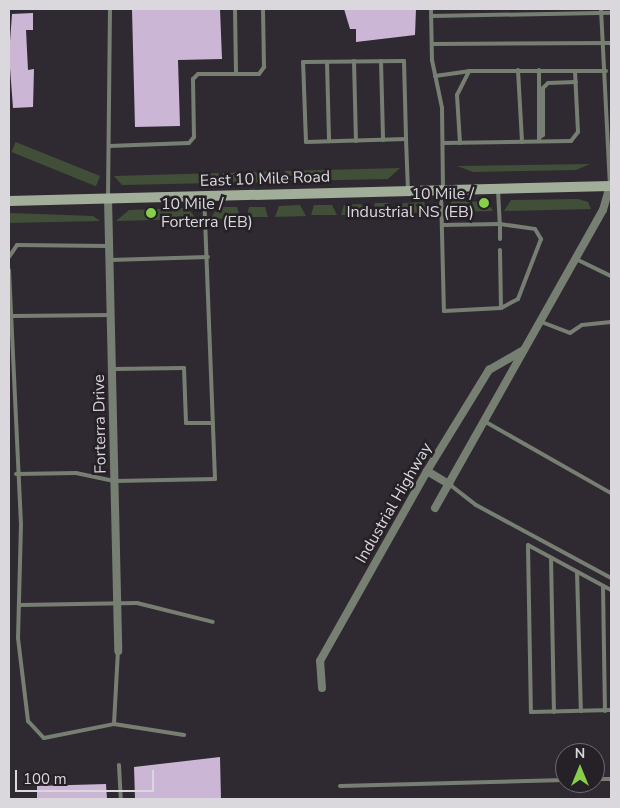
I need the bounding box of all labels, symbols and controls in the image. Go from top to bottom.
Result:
street label: East 10 Mile Road [200,167,330,191]
place label: 10 Mile / Industrial NS (EB) [346,184,474,222]
place label: 10 Mile / Forterra (EB) [161,194,253,232]
marker: 10 Mile / Industrial NS (EB) [478,197,490,209]
marker: 10 Mile / Forterra (EB) [145,207,157,219]
street label: Forterra Drive [90,374,110,474]
street label: Industrial Highway [352,439,436,567]
north arrow [555,743,605,793]
text: N [575,744,585,763]
scale bar [18,760,156,792]
text: 100 m [23,769,67,789]

